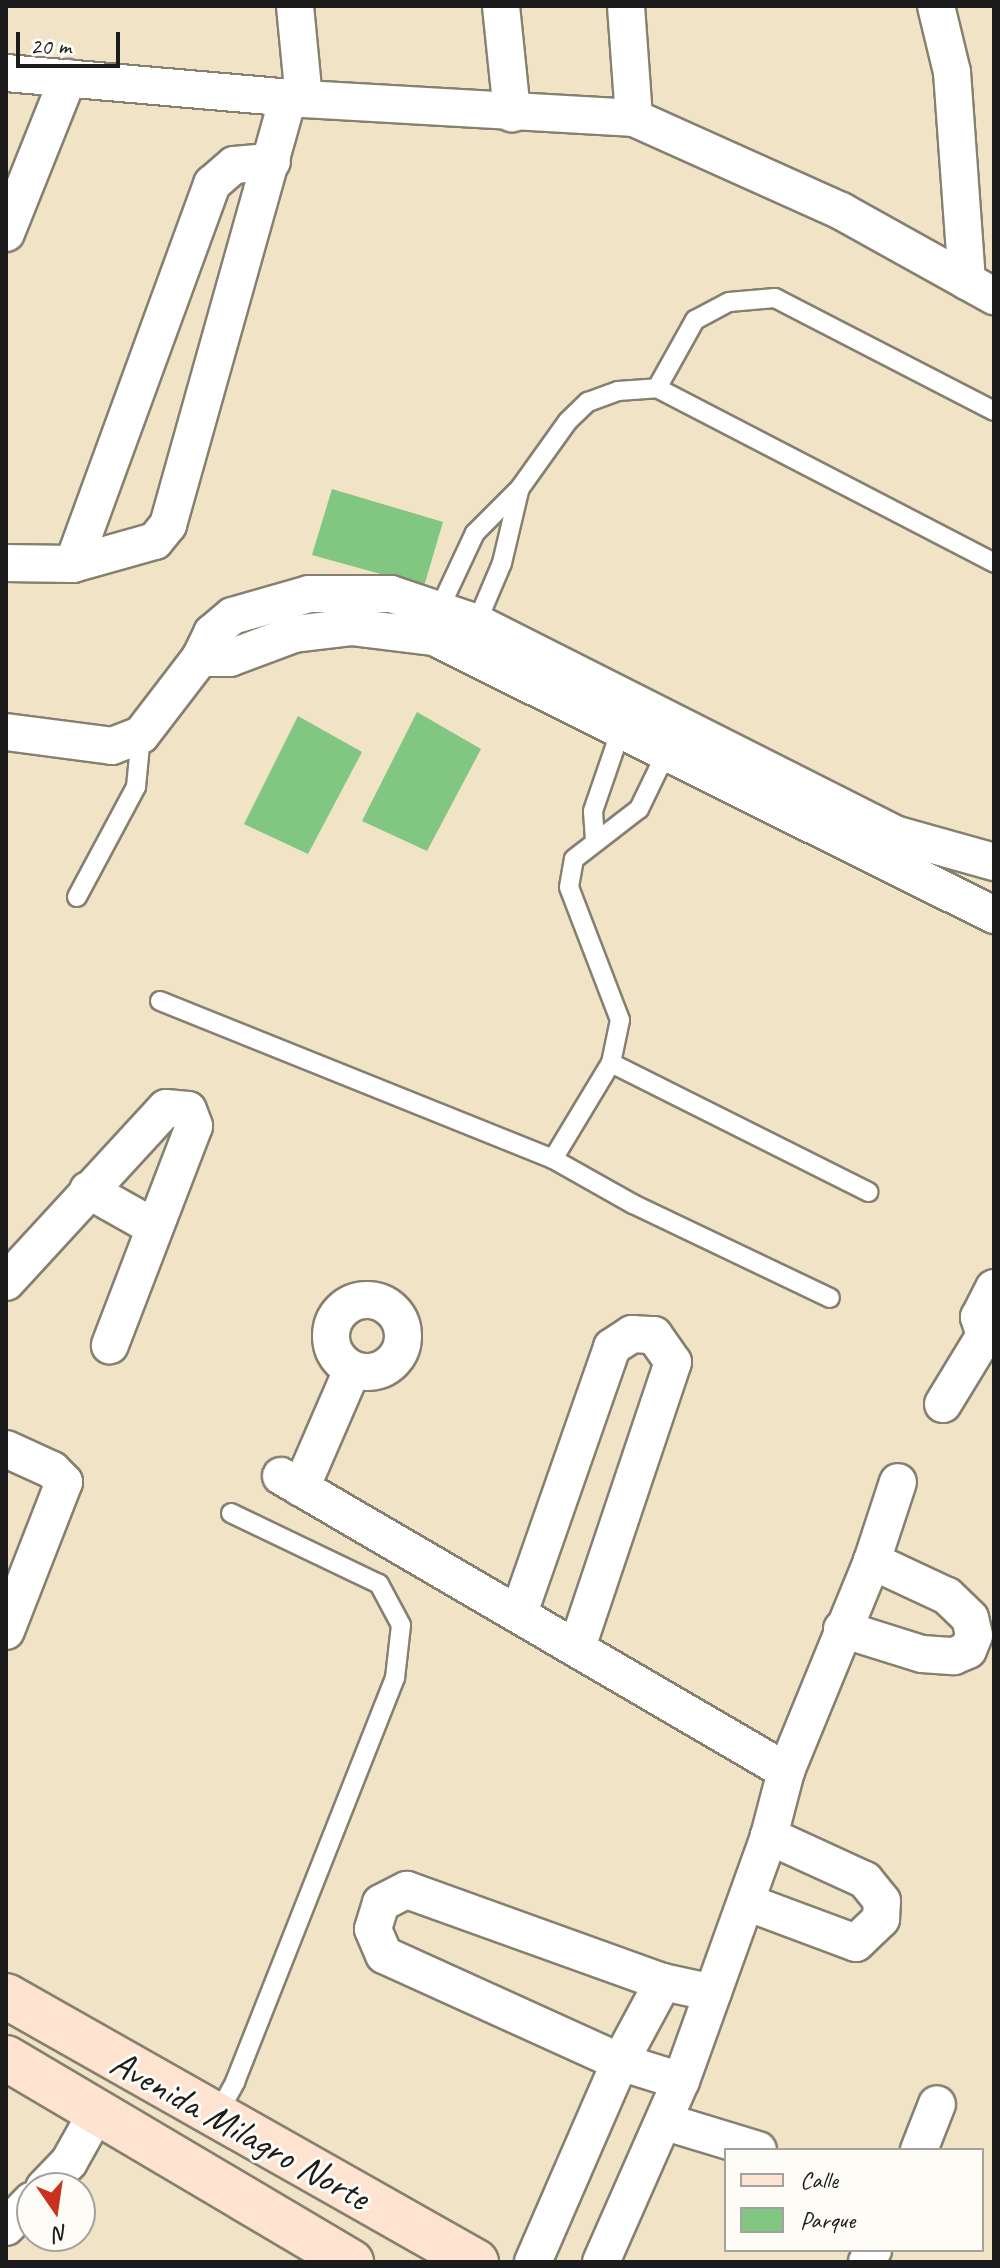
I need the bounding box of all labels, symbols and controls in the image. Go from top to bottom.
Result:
scale bar [20,16,124,66]
text: 20 m [30,31,71,61]
street label: Avenida Milagro Norte [103,2040,377,2220]
legend [724,2148,984,2252]
text: Calle [800,2165,838,2195]
north arrow [16,2172,96,2252]
text: Parque [800,2205,855,2235]
text: N [51,2218,71,2249]

